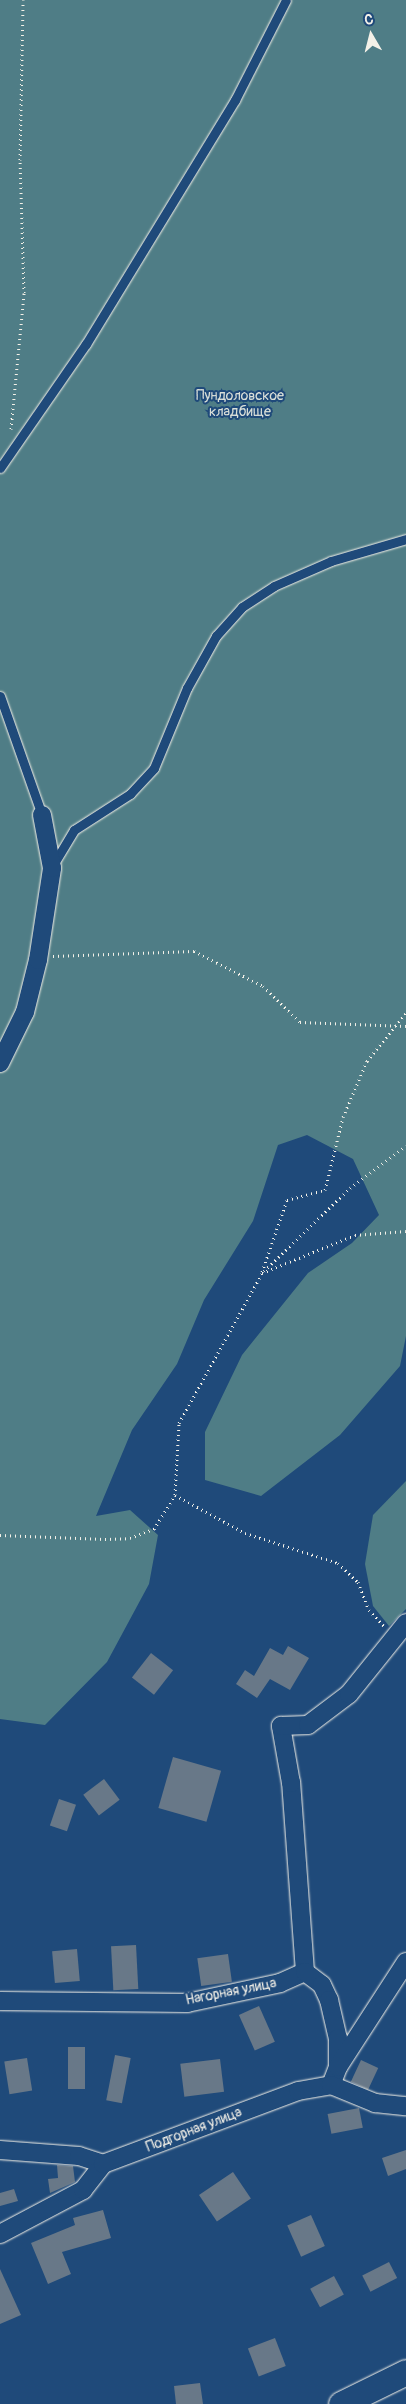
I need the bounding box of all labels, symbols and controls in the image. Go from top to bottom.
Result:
north arrow [346,10,396,60]
text: С [363,11,374,29]
park label: Пундоловское кладбище [196,388,284,421]
street label: Нагорная улица [184,1975,278,2009]
street label: Подгорная улица [144,2104,244,2156]

